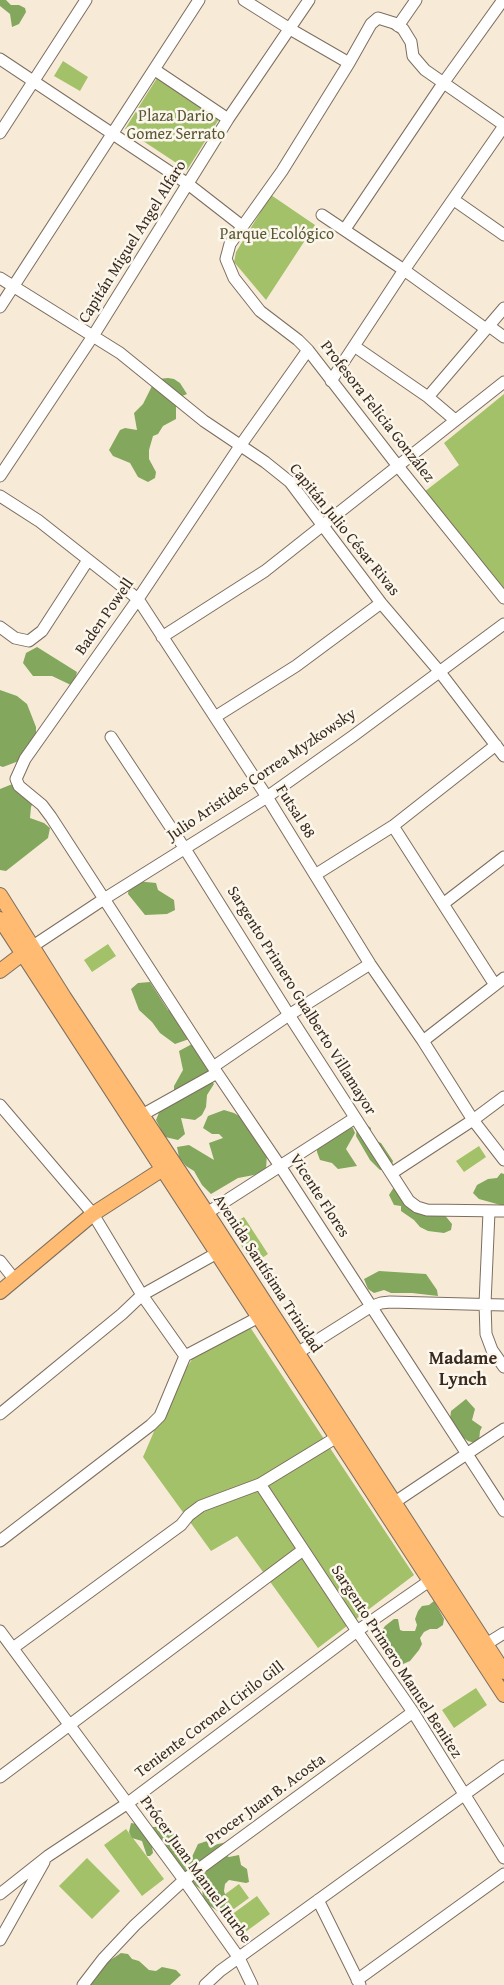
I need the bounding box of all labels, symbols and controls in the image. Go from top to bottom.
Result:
park label: Plaza Dario Gomez Serrato [127,107,225,145]
street label: Capitán Miguel Angel Alfaro [75,157,191,327]
park label: Parque Ecológico [220,225,334,245]
street label: Profesora Felicia González [316,337,438,487]
street label: Capitán Julio César Rivas [285,460,403,600]
street label: Baden Powell [72,575,138,659]
street label: Julio Aristides Correa Myzkowsky [164,705,360,845]
street label: Futsal 88 [271,782,319,842]
street label: Sargento Primero Gualberto Villamayor [222,883,380,1119]
street label: Vicente Flores [285,1151,353,1241]
street label: Avenida Santísima Trinidad [209,1191,325,1357]
district label: Madame Lynch [429,1348,497,1390]
street label: Sargento Primero Manuel Benitez [326,1562,466,1762]
street label: Teniente Coronel Cirilo Gill [132,1658,288,1782]
street label: Procer Juan B. Acosta [203,1750,329,1850]
street label: Prócer Juan Manuel Iturbe [135,1793,255,1947]

